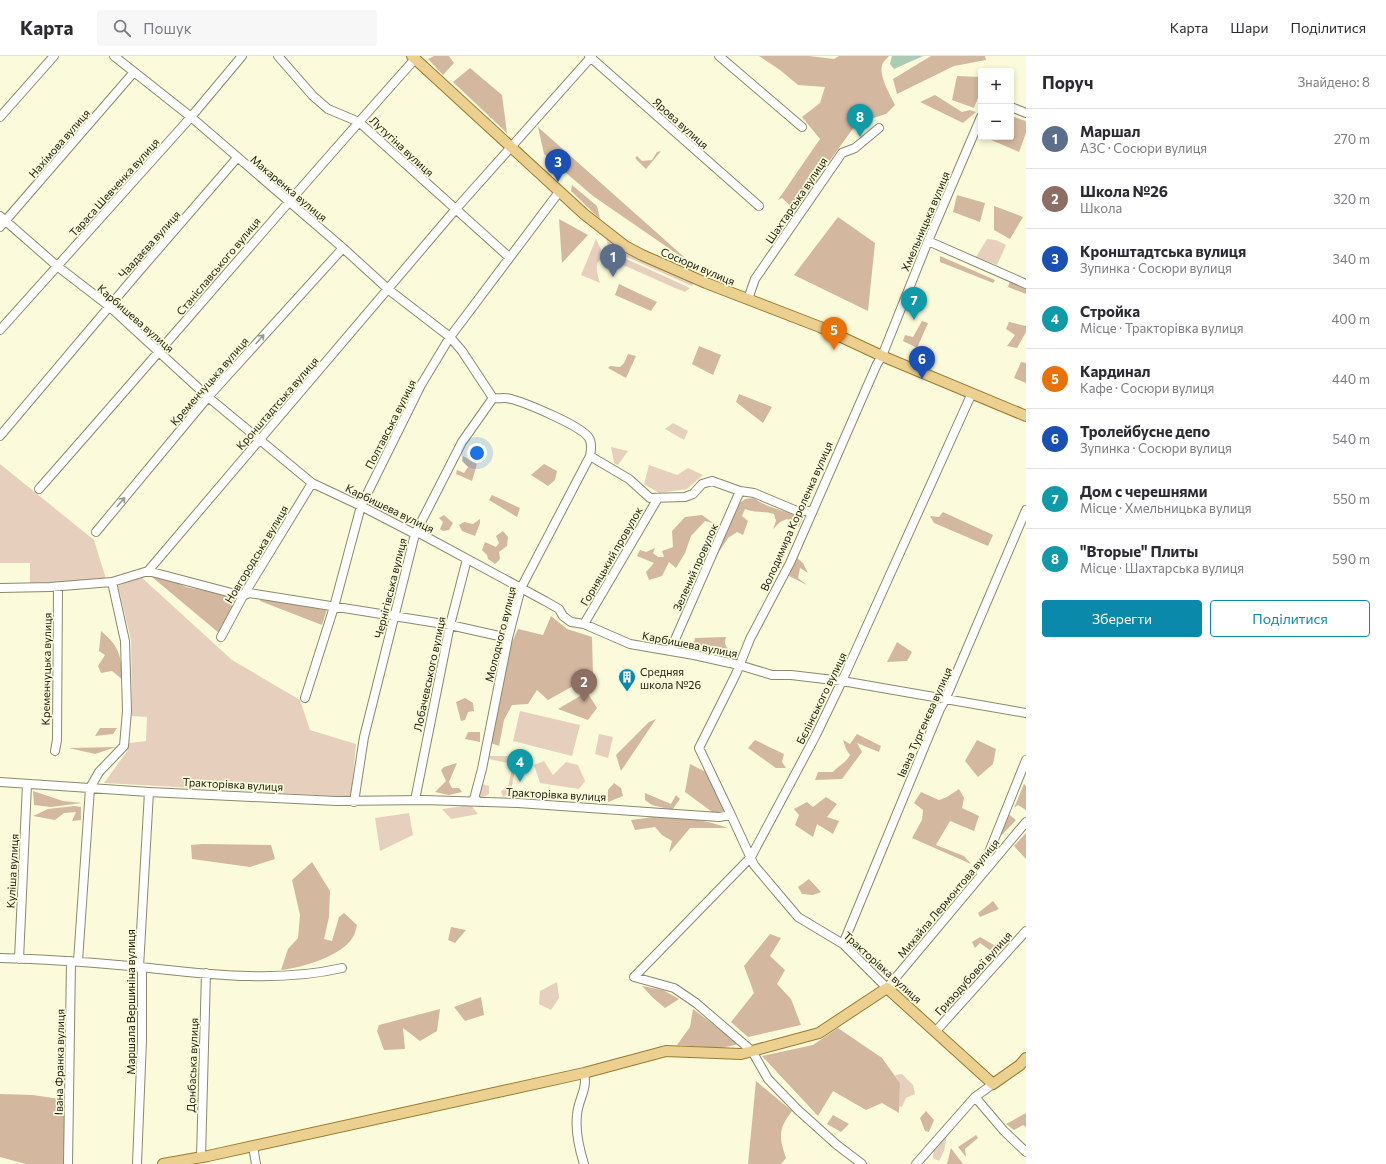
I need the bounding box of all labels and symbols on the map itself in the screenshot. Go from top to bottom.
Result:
street label: Ярова вулиця [651,95,711,151]
pin: 8 [847,104,873,137]
street label: Нахімова вулиця [26,106,92,180]
street label: Лутугіна вулиця [367,113,437,179]
street label: Тараса Шевченка вулиця [66,135,162,239]
pin: 3 [545,149,571,182]
street label: Макаренка вулиця [248,152,330,224]
street label: Шахтарська вулиця [762,154,830,246]
street label: Хмельницька вулиця [898,169,952,273]
street label: Чаадаєва вулиця [115,208,183,280]
street label: Станіславського вулиця [173,215,263,317]
pin: 1 [600,244,626,277]
street label: Сосюри вулиця [659,245,737,287]
street label: Карбишева вулиця [95,281,177,355]
pin: 7 [901,287,927,320]
pin: 5 [821,317,847,350]
street label: Кременчуцька вулиця [167,334,251,428]
one-way arrow [256,334,265,345]
pin: 6 [909,346,935,379]
street label: Кронштадтська вулиця [233,354,321,452]
street label: Полтавська вулиця [362,377,418,471]
street label: Володимира Короленка вулиця [757,439,835,593]
your location [467,443,487,463]
street label: Карбишева вулиця [344,481,436,535]
one-way arrow [117,497,126,507]
street label: Новгородська вулиця [222,503,290,605]
street label: Горняцький провулок [577,504,645,608]
street label: Зелений провулок [670,521,720,613]
street label: Чернігівська вулиця [371,536,409,640]
street label: Молодчого вулиця [482,585,518,683]
street label: Кременчуцька вулиця [39,613,53,725]
street label: Лобачевського вулиця [410,615,448,733]
street label: Карбишева вулиця [641,628,739,660]
street label: Бєлінського вулиця [793,650,849,746]
place label: Средняя школа №26 [640,665,701,691]
street label: Івана Тургенєва вулиця [894,665,954,779]
building icon: Средняя школа №26 [617,667,637,692]
pin: 2 [571,669,597,702]
pin: 4 [507,749,533,782]
street label: Тракторівка вулиця [182,775,284,793]
street label: Тракторівка вулиця [505,785,607,803]
street label: Куліша вулиця [4,833,20,909]
street label: Михайла Лермонтова вулиця [894,836,1002,960]
street label: Гризодубової вулиця [932,928,1014,1018]
street label: Маршала Вершиніна вулиця [124,929,137,1075]
street label: Тракторівка вулиця [841,929,925,1005]
street label: Івана Франка вулиця [52,1009,66,1115]
street label: Донбаська вулиця [184,1018,200,1112]

